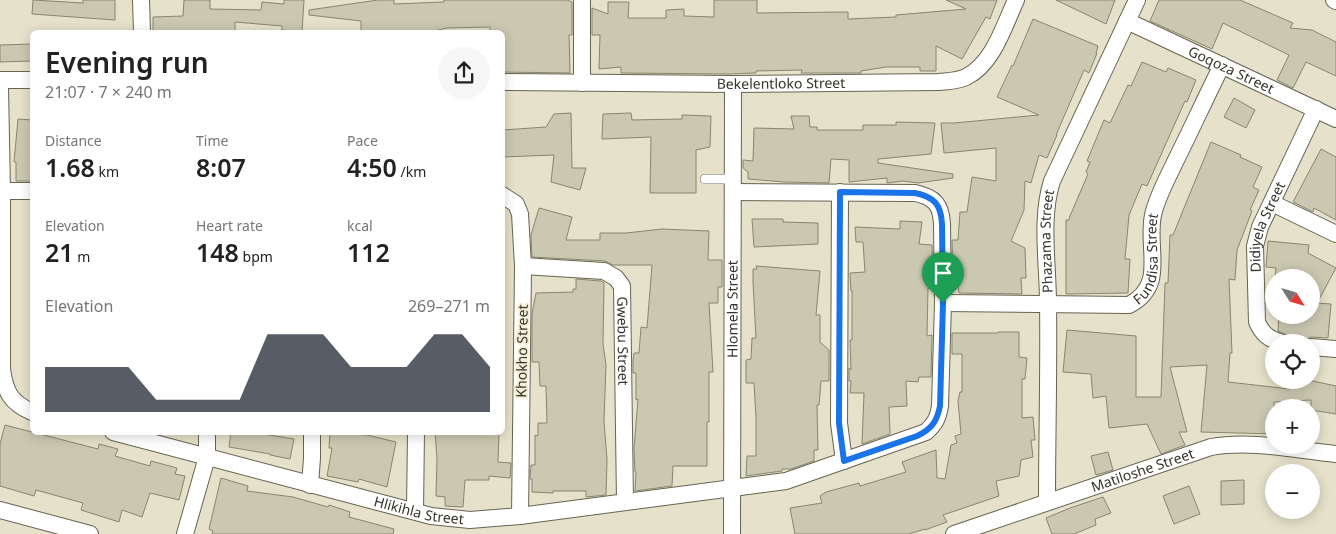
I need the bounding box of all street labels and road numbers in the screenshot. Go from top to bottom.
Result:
street label: Goqoza Street [1185,41,1277,98]
street label: Bekelentloko Street [717,73,845,93]
street label: Didiyela Street [1245,178,1289,273]
street label: Phazama Street [1035,188,1058,293]
street label: Fundisa Street [1129,211,1162,309]
street label: Hlomela Street [722,260,742,358]
street label: Gwebu Street [613,296,633,386]
street label: Khokho Street [511,304,532,398]
street label: Matiloshe Street [1088,443,1196,496]
street label: Hlikihla Street [372,491,465,528]

